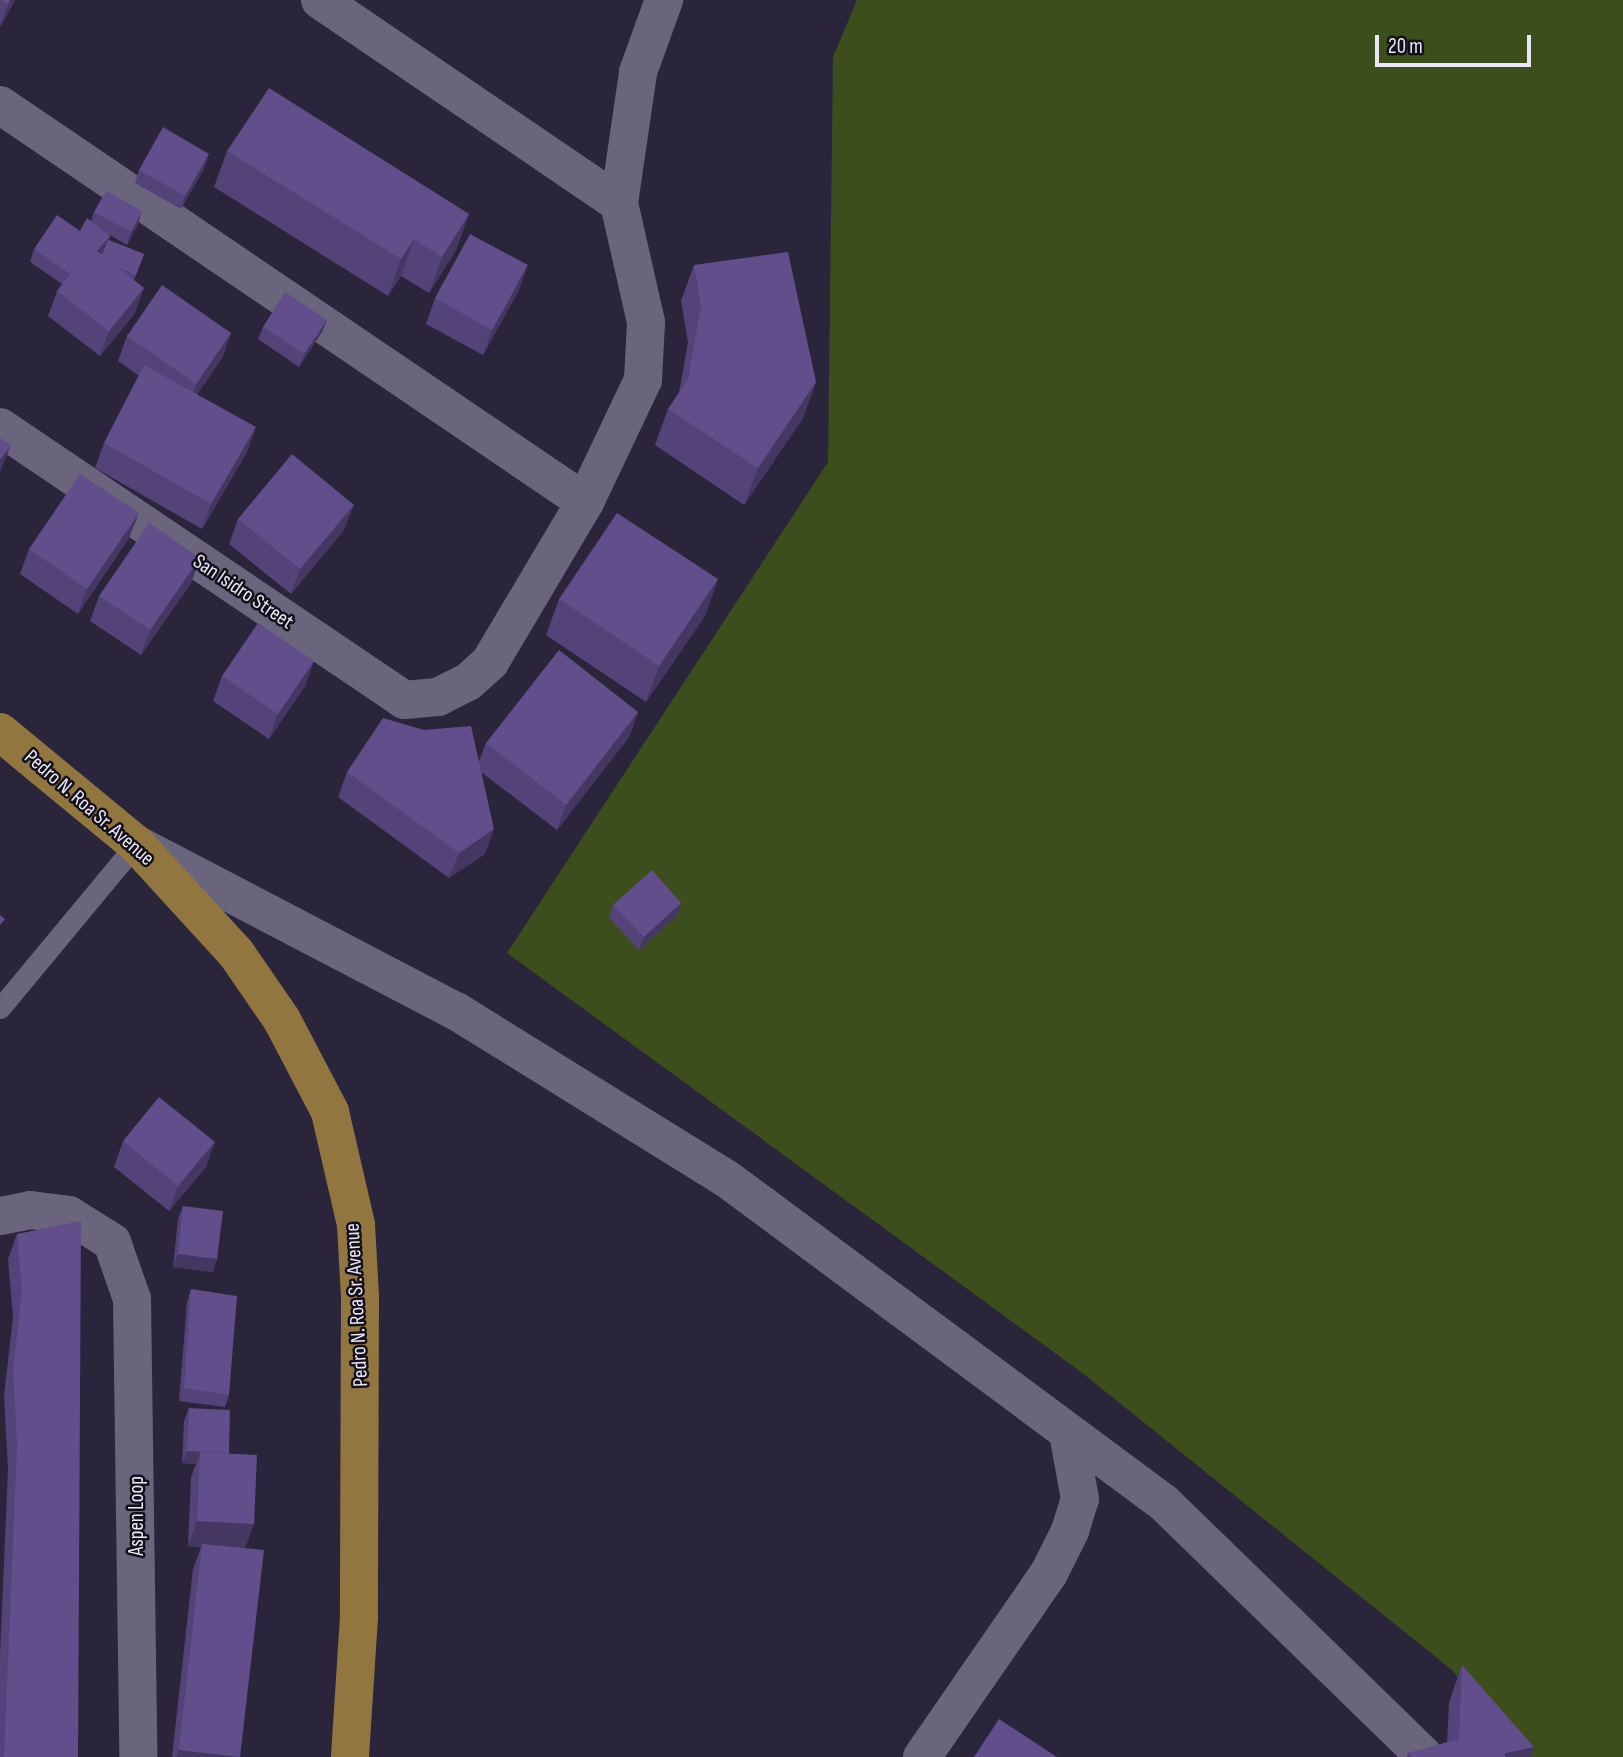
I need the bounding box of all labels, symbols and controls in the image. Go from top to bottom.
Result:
scale bar [1378,21,1534,65]
text: 20 m [1388,34,1423,59]
street label: San Isidro Street [188,549,298,635]
street label: Pedro N. Roa Sr. Avenue [19,745,159,871]
street label: Pedro N. Roa Sr. Avenue [340,1223,374,1387]
street label: Aspen Loop [124,1476,150,1556]

